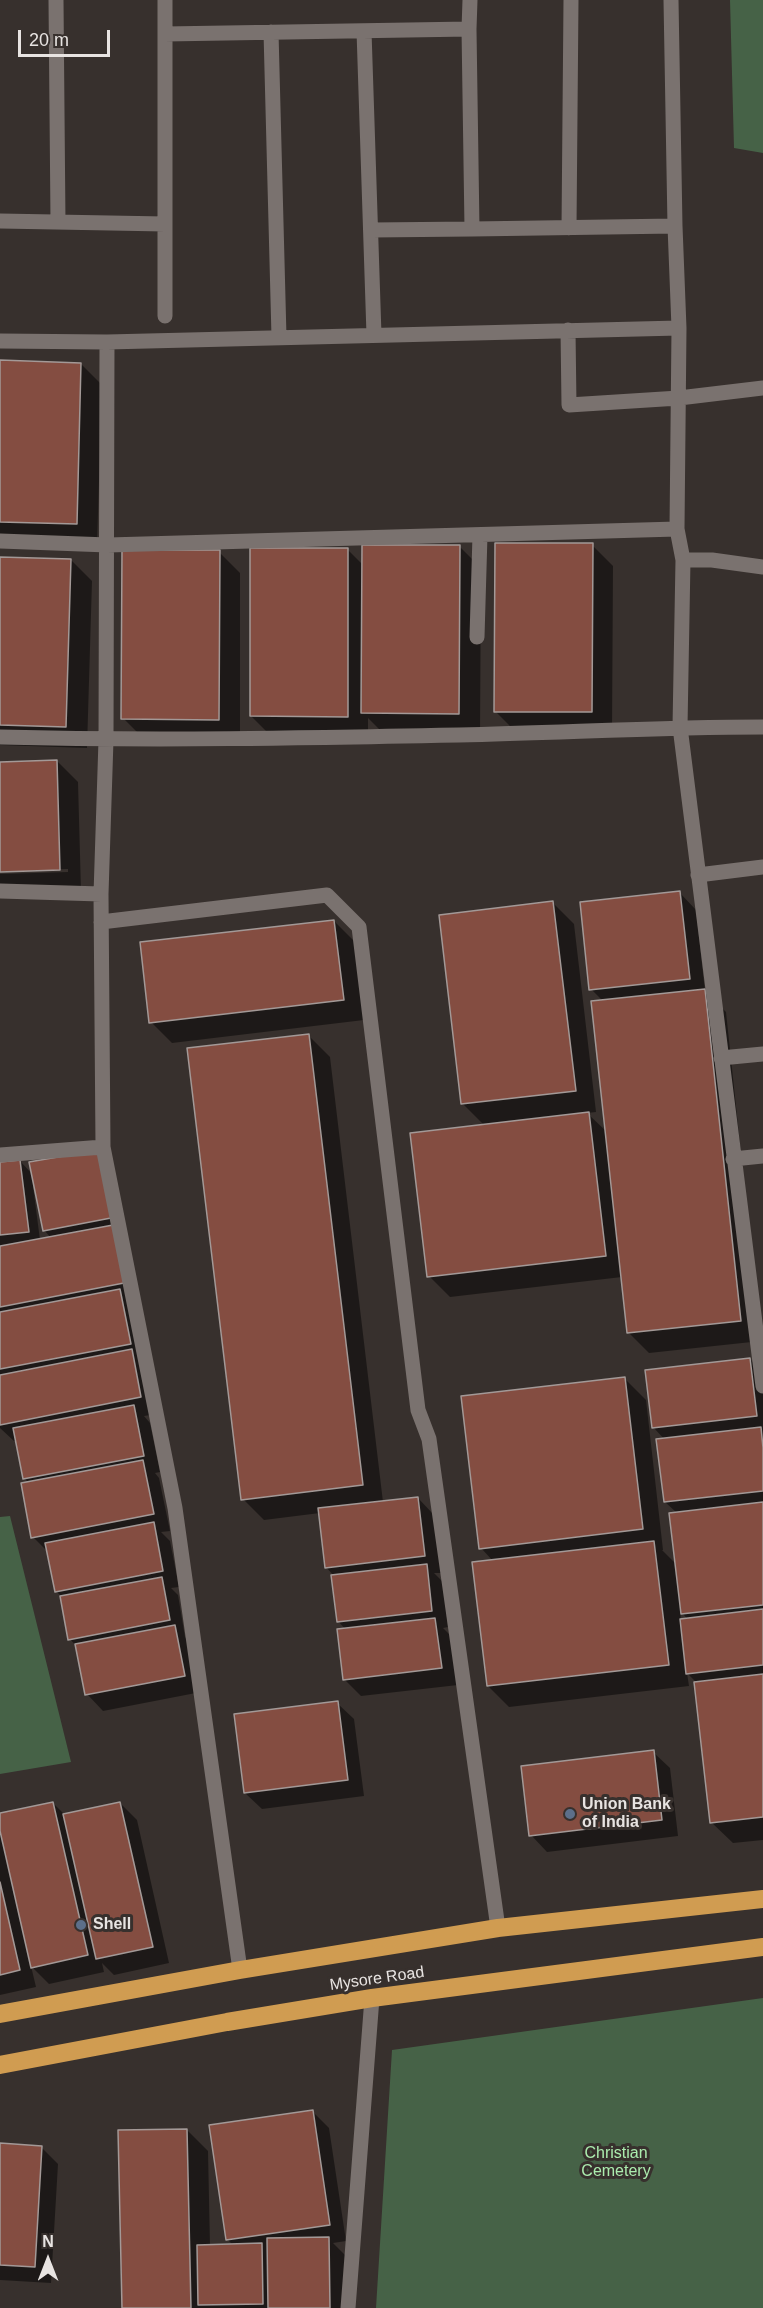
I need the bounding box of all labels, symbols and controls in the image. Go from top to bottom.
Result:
scale bar [21,18,112,56]
text: 20 m [29,30,69,50]
place label: Union Bank of India [582,1795,671,1833]
marker: Union Bank of India [563,1807,577,1821]
place label: Shell [93,1915,131,1935]
marker: Shell [74,1918,88,1932]
street label: Mysore Road [329,1963,425,1995]
park label: Christian Cemetery [581,2144,651,2182]
north arrow [18,2230,78,2290]
text: N [42,2233,54,2250]

